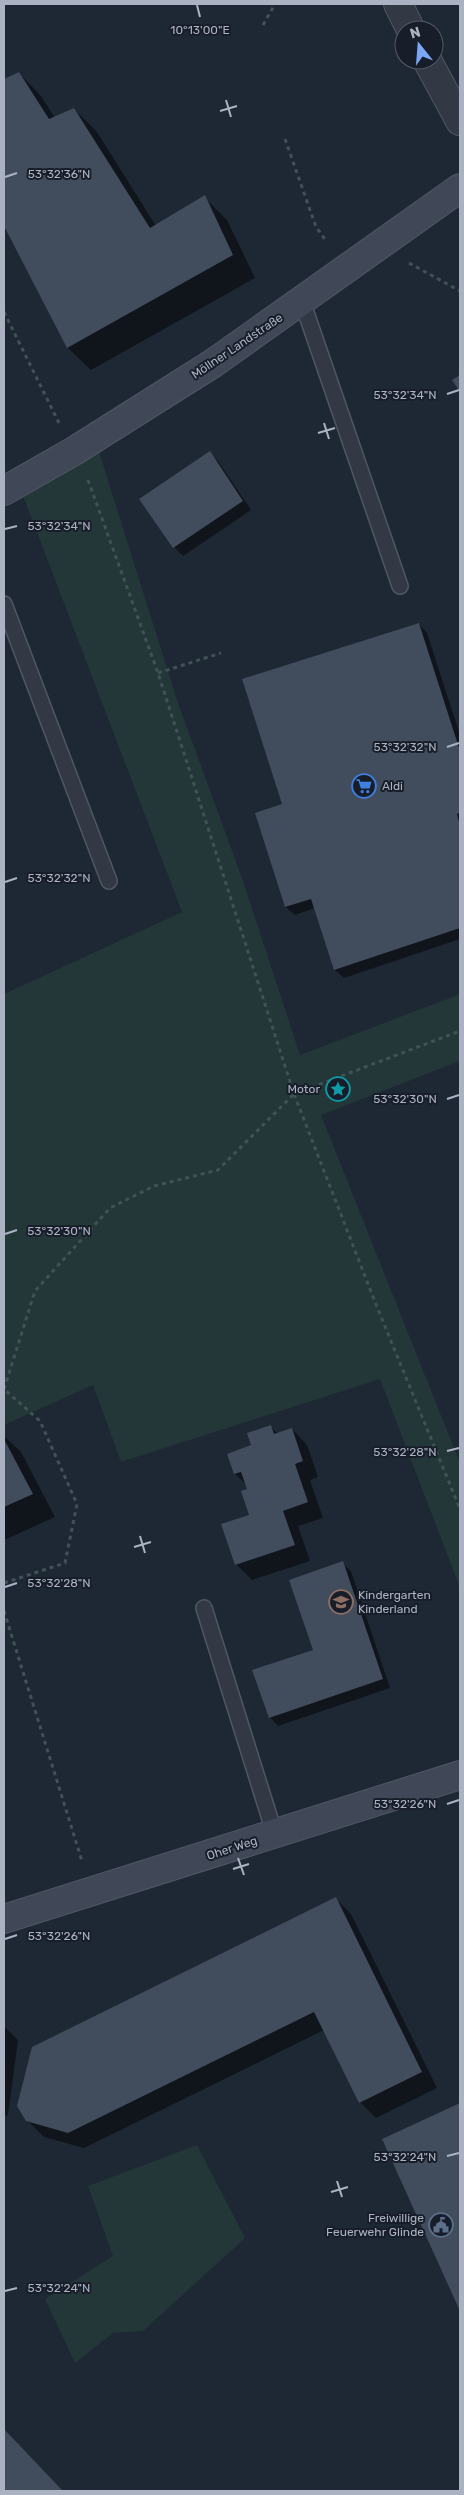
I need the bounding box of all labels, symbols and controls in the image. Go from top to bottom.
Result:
north arrow [394,20,444,70]
text: 10°13'00"E [170,23,230,37]
text: N [408,23,423,43]
text: 53°32'36"N [28,167,90,181]
street label: Möllner Landstraße [189,310,285,382]
text: 53°32'34"N [373,388,437,402]
text: 53°32'34"N [27,519,91,533]
text: 53°32'32"N [374,740,436,754]
supermarket icon: Aldi [351,773,377,799]
place label: Aldi [382,779,403,793]
text: 53°32'32"N [28,871,90,885]
place icon: Motor [325,1076,351,1102]
place label: Motor [288,1082,320,1096]
text: 53°32'30"N [373,1092,437,1106]
text: 53°32'30"N [27,1224,91,1238]
text: 53°32'28"N [373,1445,437,1459]
text: 53°32'28"N [27,1576,91,1590]
place label: Kindergarten Kinderland [358,1588,431,1616]
school or university icon: Kindergarten Kinderland [328,1589,354,1615]
text: 53°32'26"N [374,1797,436,1811]
street label: Oher Weg [205,1833,259,1863]
text: 53°32'26"N [28,1929,90,1943]
text: 53°32'24"N [374,2150,436,2164]
place label: Freiwillige Feuerwehr Glinde [326,2211,424,2239]
public building icon: Freiwillige Feuerwehr Glinde [428,2212,454,2238]
text: 53°32'24"N [28,2281,90,2295]

